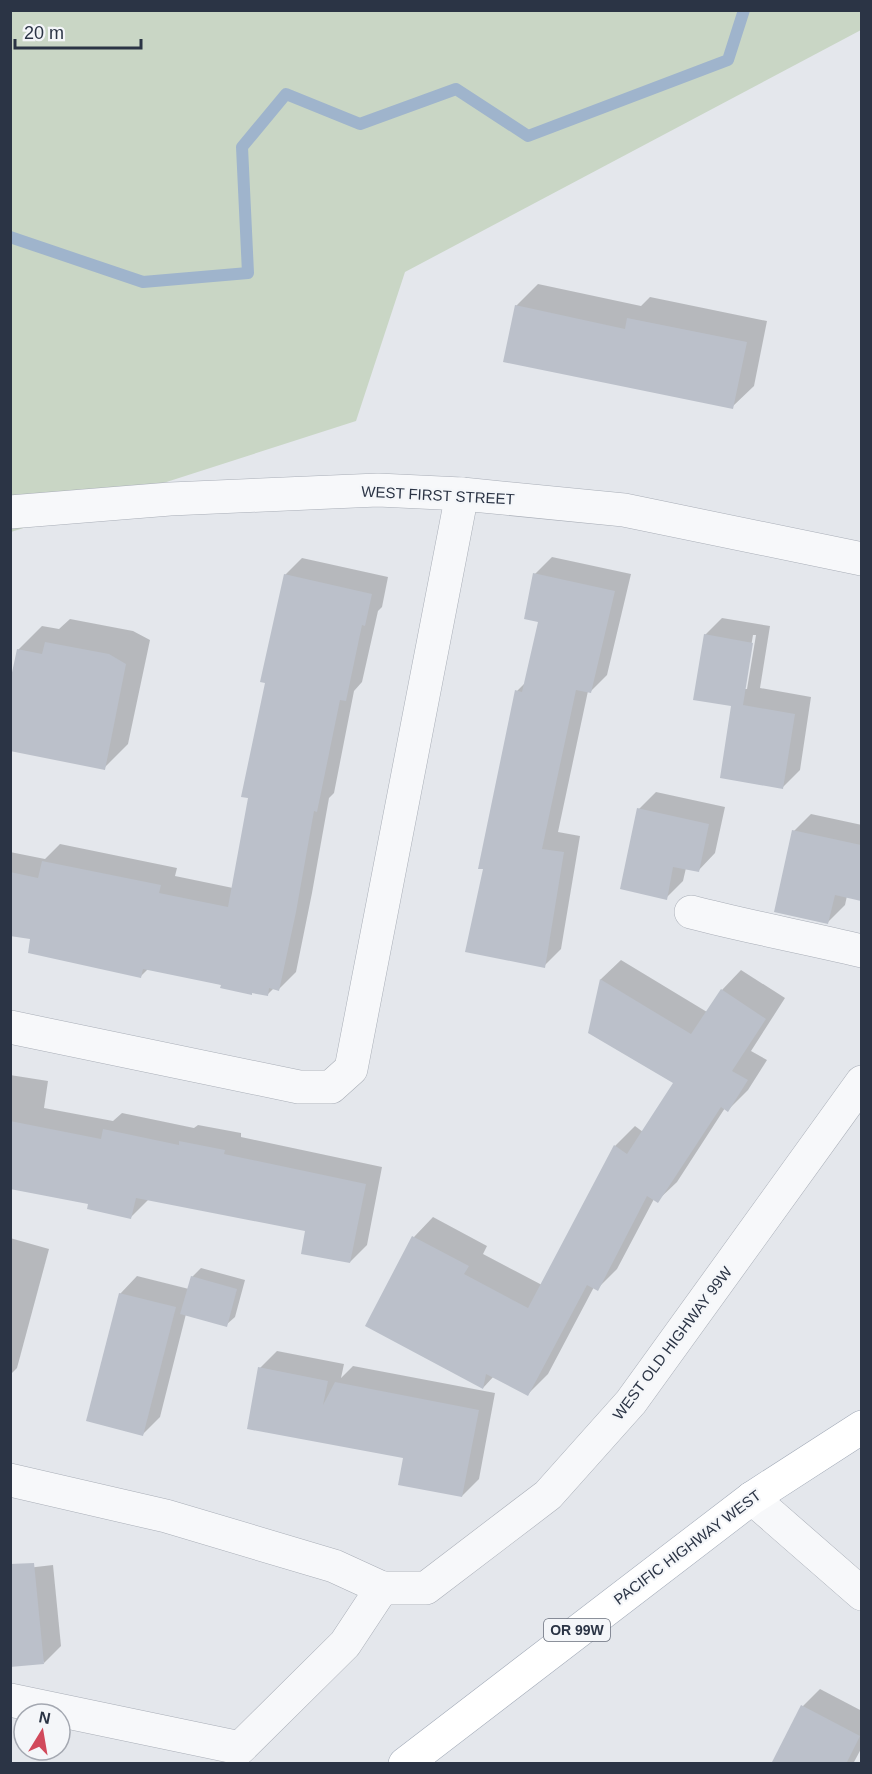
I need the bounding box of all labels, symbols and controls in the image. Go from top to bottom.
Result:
scale bar [15,12,141,50]
text: 20 m [24,23,64,43]
street label: WEST FIRST STREET [361,482,515,508]
street label: WEST OLD HIGHWAY 99W [609,1263,736,1423]
street label: PACIFIC HIGHWAY WEST [610,1486,764,1608]
road number: OR 99W [544,1619,610,1641]
north arrow [12,1702,72,1762]
text: N [37,1708,52,1727]

